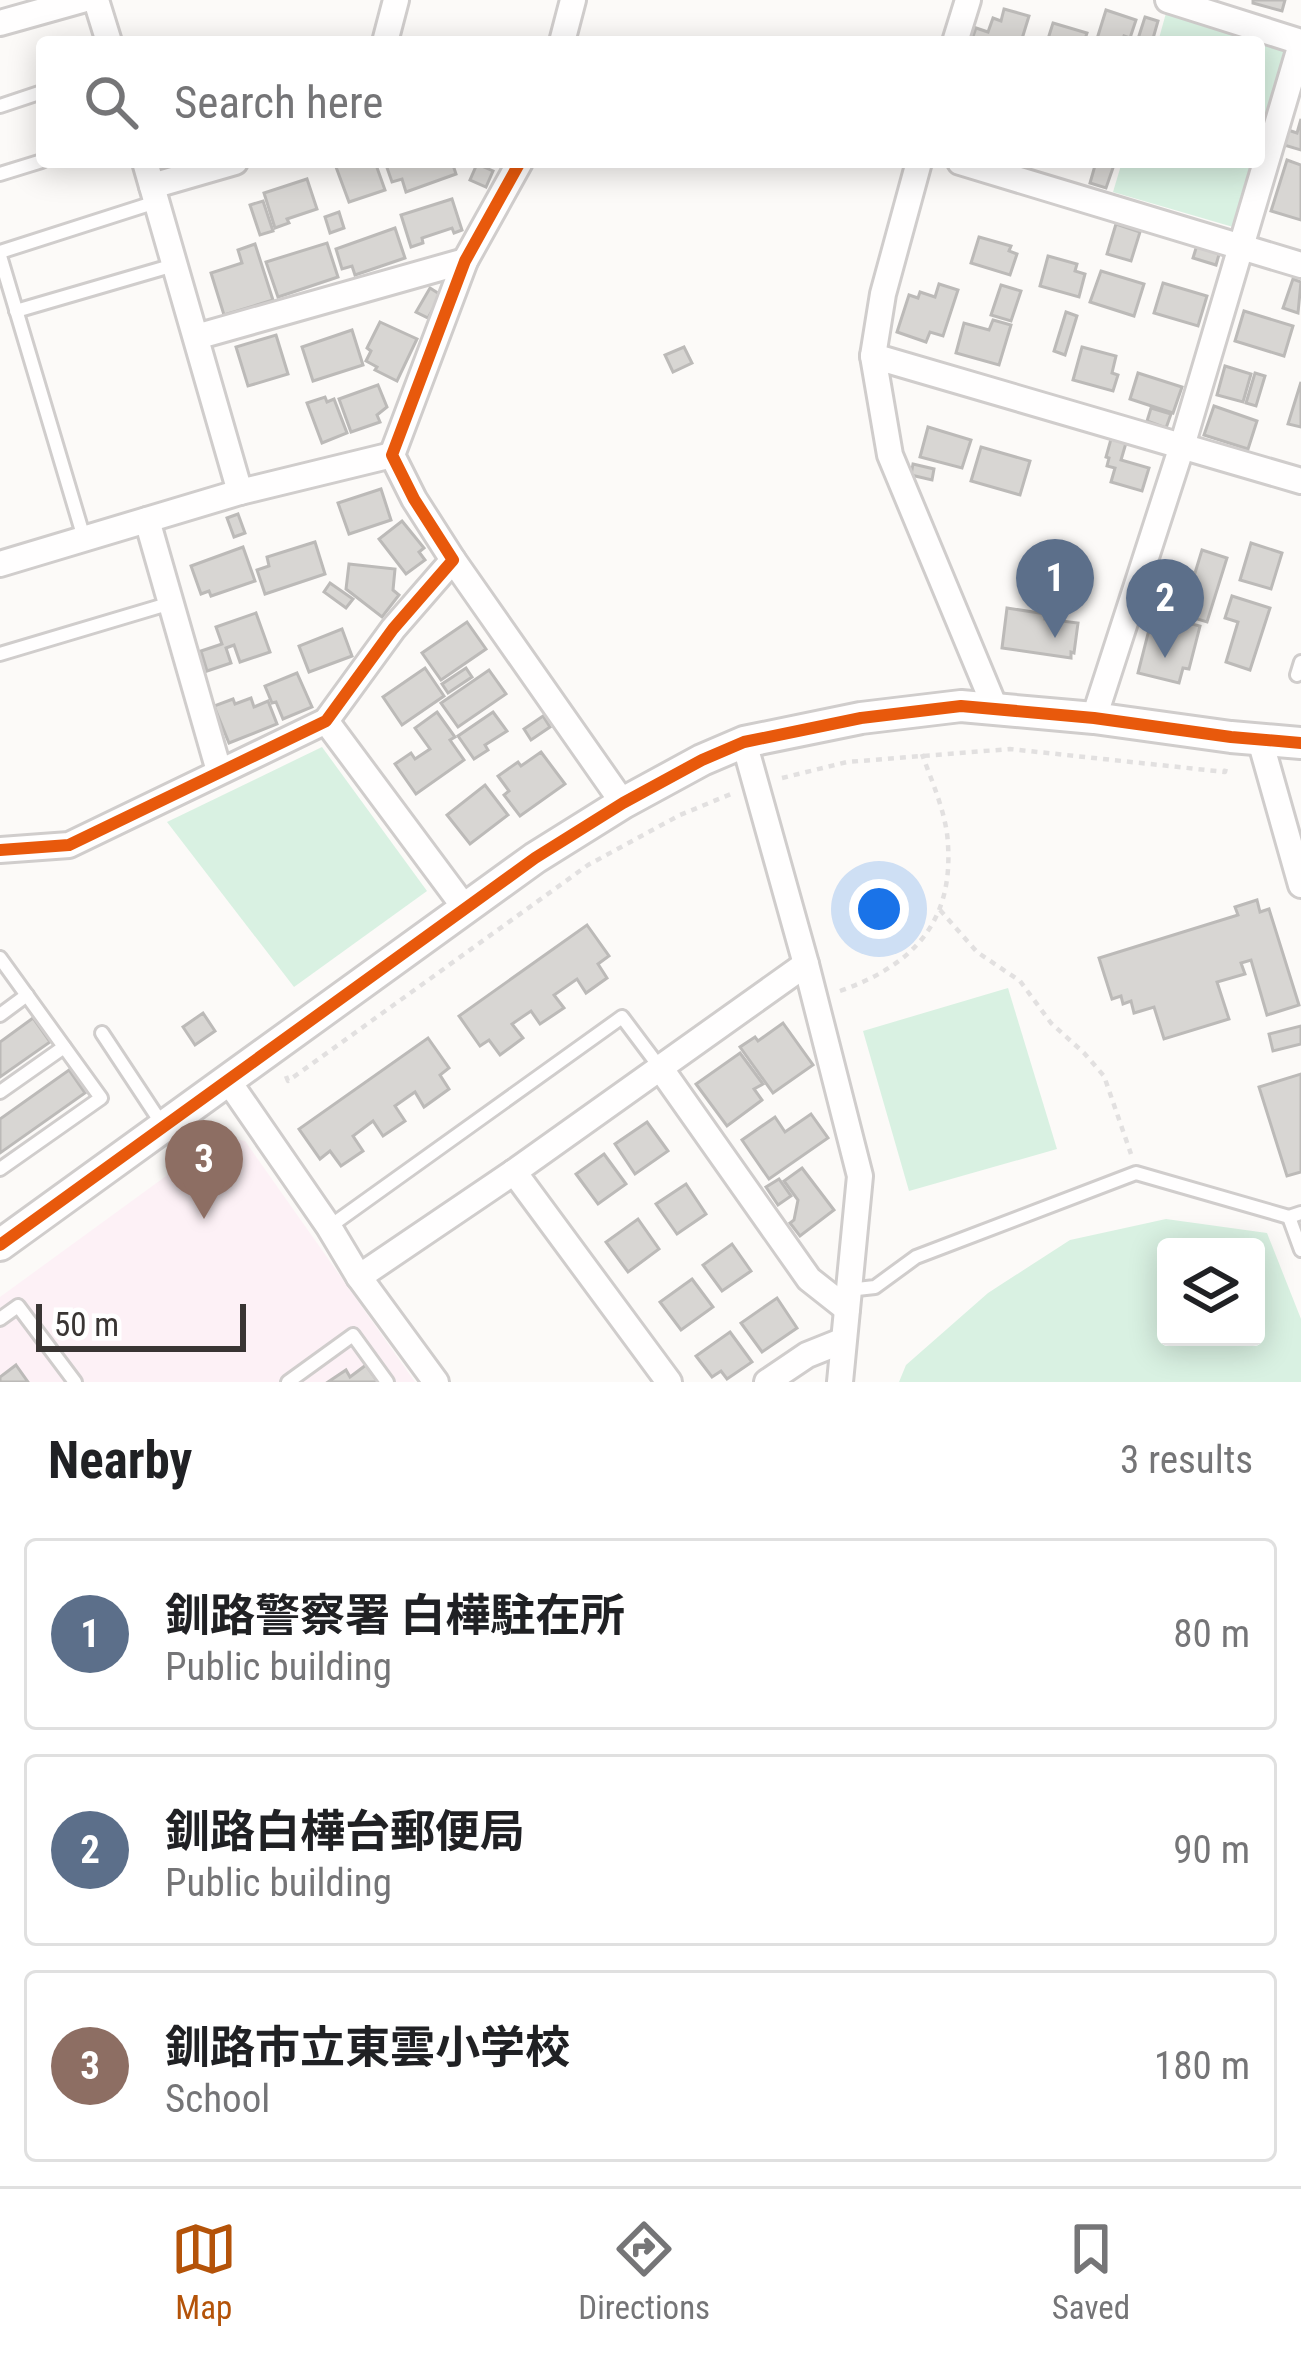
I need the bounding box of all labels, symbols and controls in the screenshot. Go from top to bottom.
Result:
search box [36,36,1265,168]
icon: search [78,69,144,135]
text: Search here [174,76,383,129]
pin: 1 [1016,539,1094,638]
pin: 2 [1126,559,1204,658]
your location [849,879,909,939]
pin: 3 [165,1120,243,1219]
map controls [1157,1238,1265,1346]
button: layers [1157,1238,1265,1346]
scale bar [36,1298,246,1351]
text: 50 m [54,1305,119,1344]
text: Nearby [48,1431,192,1490]
text: 3 results [1120,1437,1253,1483]
text: 釧路警察署 白樺駐在所 [165,1589,625,1642]
text: 1 [80,1611,100,1657]
text: 80 m [1173,1611,1250,1657]
text: Public building [165,1644,392,1690]
text: 釧路白樺台郵便局 [165,1805,525,1858]
text: 2 [80,1827,100,1873]
text: 90 m [1173,1827,1250,1873]
text: Public building [165,1860,392,1906]
text: 釧路市立東雲小学校 [165,2021,570,2074]
text: 3 [80,2043,100,2089]
text: 180 m [1154,2043,1250,2089]
text: School [165,2076,270,2122]
tab: Map [171,2216,237,2327]
tab: Directions [578,2216,710,2327]
tab: Saved [1052,2216,1130,2327]

